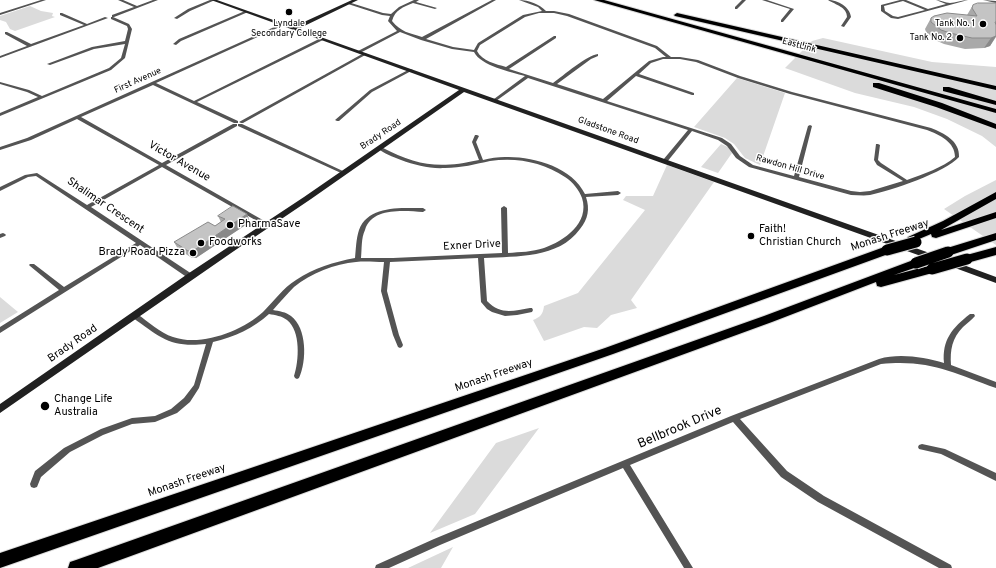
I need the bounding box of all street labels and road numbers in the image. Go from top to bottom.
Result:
street label: EastLink [781,36,817,56]
street label: First Avenue [113,66,163,96]
street label: Gladstone Road [576,115,640,147]
street label: Brady Road [359,117,403,153]
street label: Victor Avenue [146,139,212,185]
street label: Rawdon Hill Drive [754,153,826,183]
street label: Shalimar Crescent [64,175,146,237]
street label: Monash Freeway [849,217,931,255]
street label: Exner Drive [443,238,501,254]
street label: Brady Road [46,322,100,366]
street label: Monash Freeway [453,356,535,396]
street label: Bellbrook Drive [636,403,724,453]
street label: Monash Freeway [146,461,228,501]

